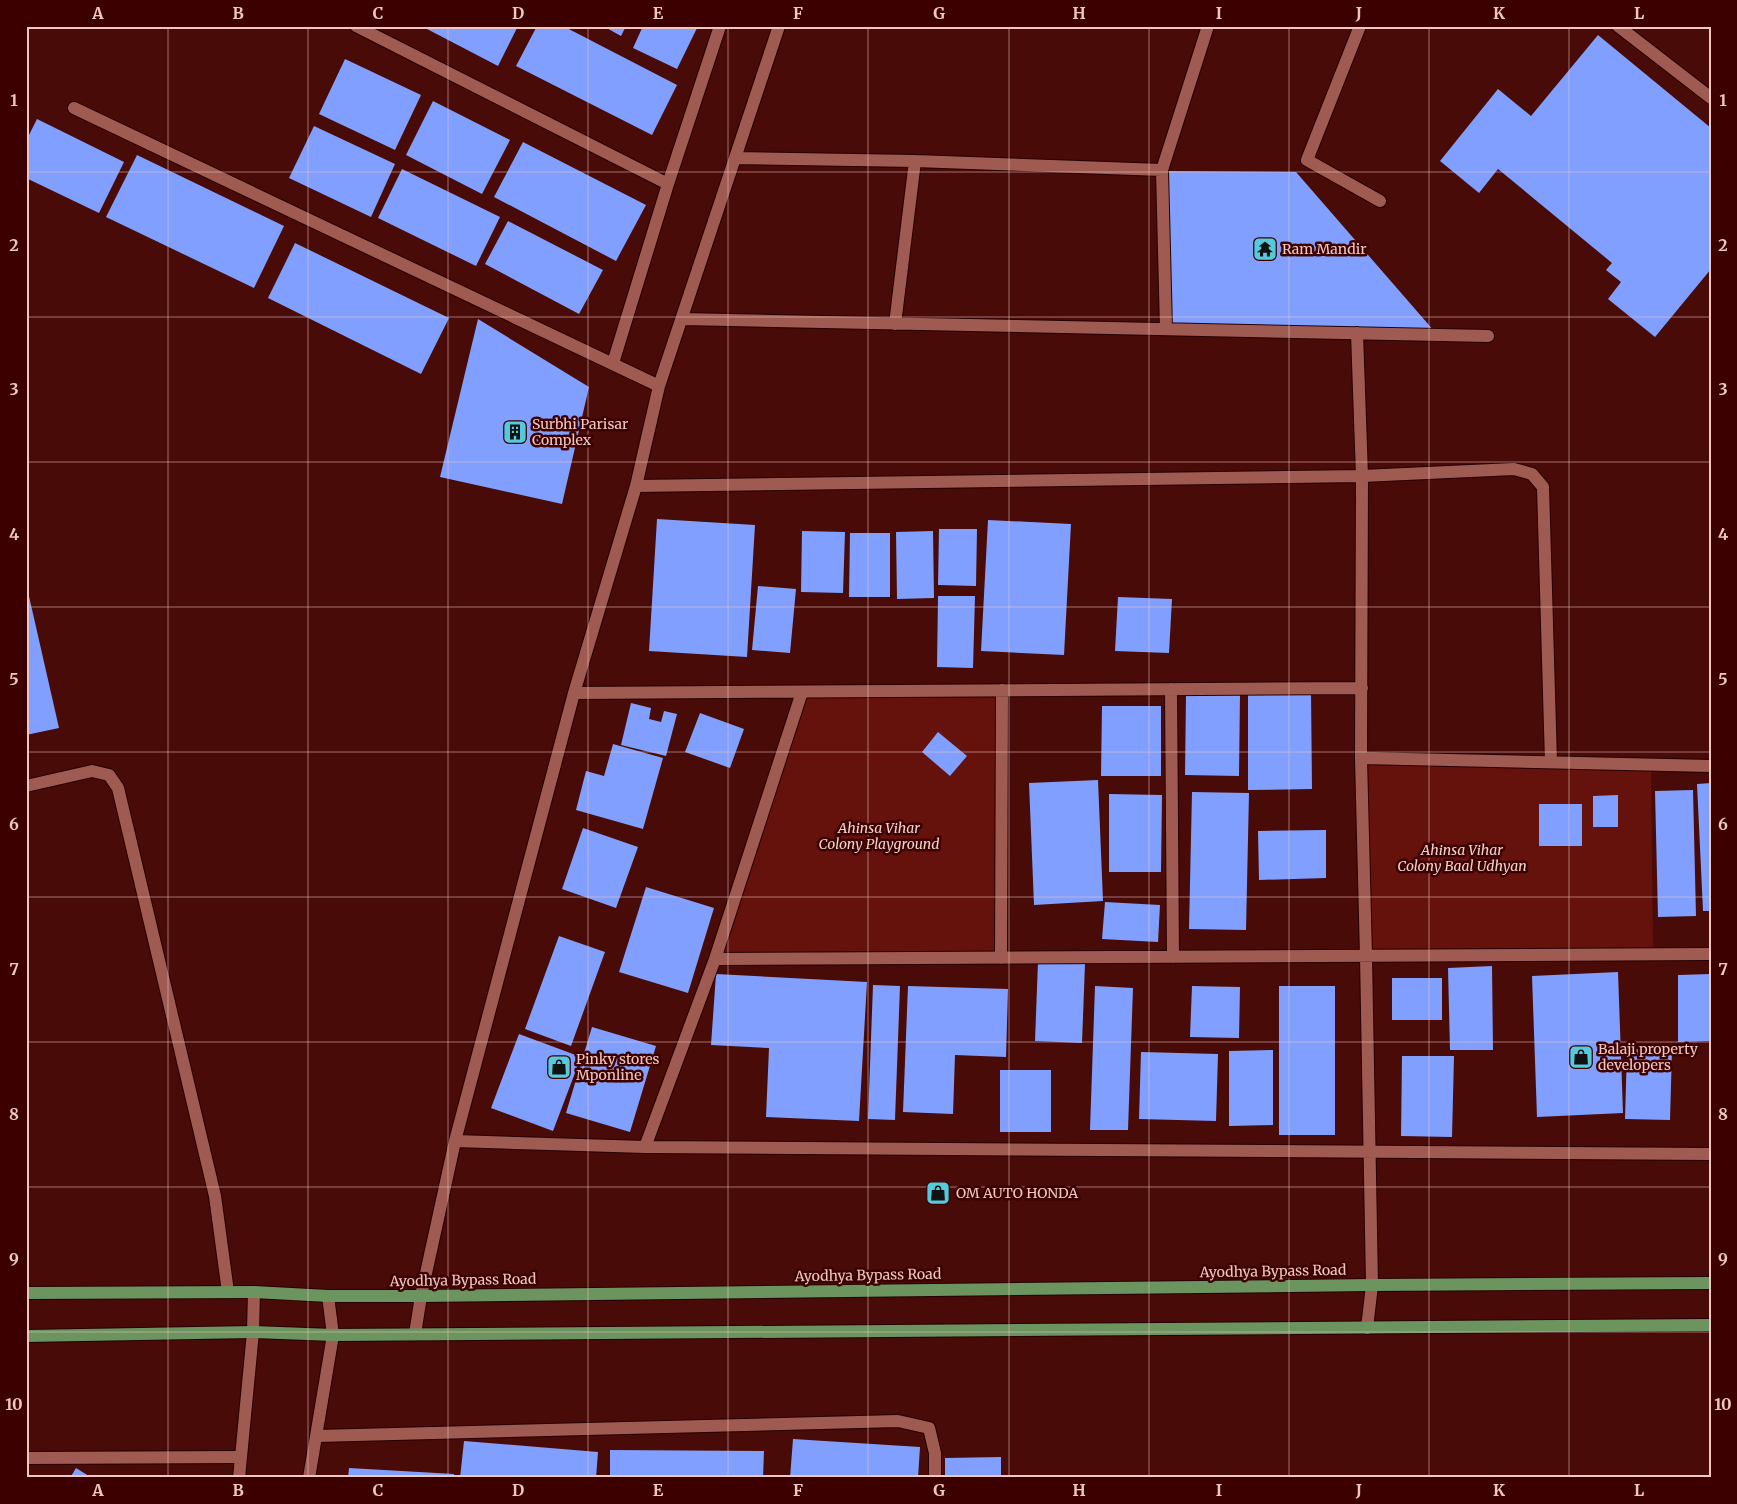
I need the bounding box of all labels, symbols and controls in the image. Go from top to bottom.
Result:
text: A [91,3,104,23]
text: B [232,3,244,23]
text: C [373,3,383,23]
text: D [512,3,524,23]
text: E [653,3,664,23]
text: F [793,3,803,23]
text: G [933,3,945,23]
text: H [1072,3,1086,23]
text: I [1216,3,1222,23]
text: J [1355,3,1362,23]
text: K [1493,3,1505,23]
text: L [1634,3,1644,23]
text: 1 [10,90,18,110]
text: 1 [1719,90,1727,110]
text: 2 [9,235,19,255]
text: 2 [1718,235,1728,255]
temple icon: Ram Mandir [1252,236,1278,262]
place label: Ram Mandir [1282,240,1366,258]
text: 3 [9,379,19,399]
text: 3 [1718,379,1728,399]
place label: Surbhi Parisar Complex [532,415,628,449]
building icon: Surbhi Parisar Complex [502,419,528,445]
text: 4 [9,524,19,544]
text: 4 [1718,524,1728,544]
text: 5 [9,669,19,689]
text: 5 [1718,669,1728,689]
text: 6 [9,814,19,834]
text: 6 [1718,814,1728,834]
park label: Ahinsa Vihar Colony Playground [819,819,939,853]
park label: Ahinsa Vihar Colony Baal Udhyan [1397,841,1527,875]
text: 7 [9,959,19,979]
text: 7 [1718,959,1728,979]
place label: Balaji property developers [1598,1040,1699,1074]
shop icon: Balaji property developers [1568,1044,1594,1070]
place label: Pinky stores Mponline [576,1050,660,1084]
shop icon: Pinky stores Mponline [546,1054,572,1080]
text: 8 [9,1104,19,1124]
text: 8 [1718,1104,1728,1124]
shop icon: OM AUTO HONDA [925,1180,951,1206]
place label: OM AUTO HONDA [956,1184,1078,1202]
text: 9 [9,1249,19,1269]
text: 9 [1718,1249,1728,1269]
street label: Ayodhya Bypass Road [1199,1261,1347,1281]
street label: Ayodhya Bypass Road [794,1265,942,1285]
street label: Ayodhya Bypass Road [389,1270,537,1290]
text: 10 [5,1394,23,1414]
text: 10 [1714,1394,1732,1414]
text: A [91,1480,104,1500]
text: B [232,1480,244,1500]
text: C [373,1480,383,1500]
text: D [512,1480,524,1500]
text: E [653,1480,664,1500]
text: F [793,1480,803,1500]
text: G [933,1480,945,1500]
text: H [1072,1480,1086,1500]
text: I [1216,1480,1222,1500]
text: J [1355,1480,1362,1500]
text: K [1493,1480,1505,1500]
text: L [1634,1480,1644,1500]

